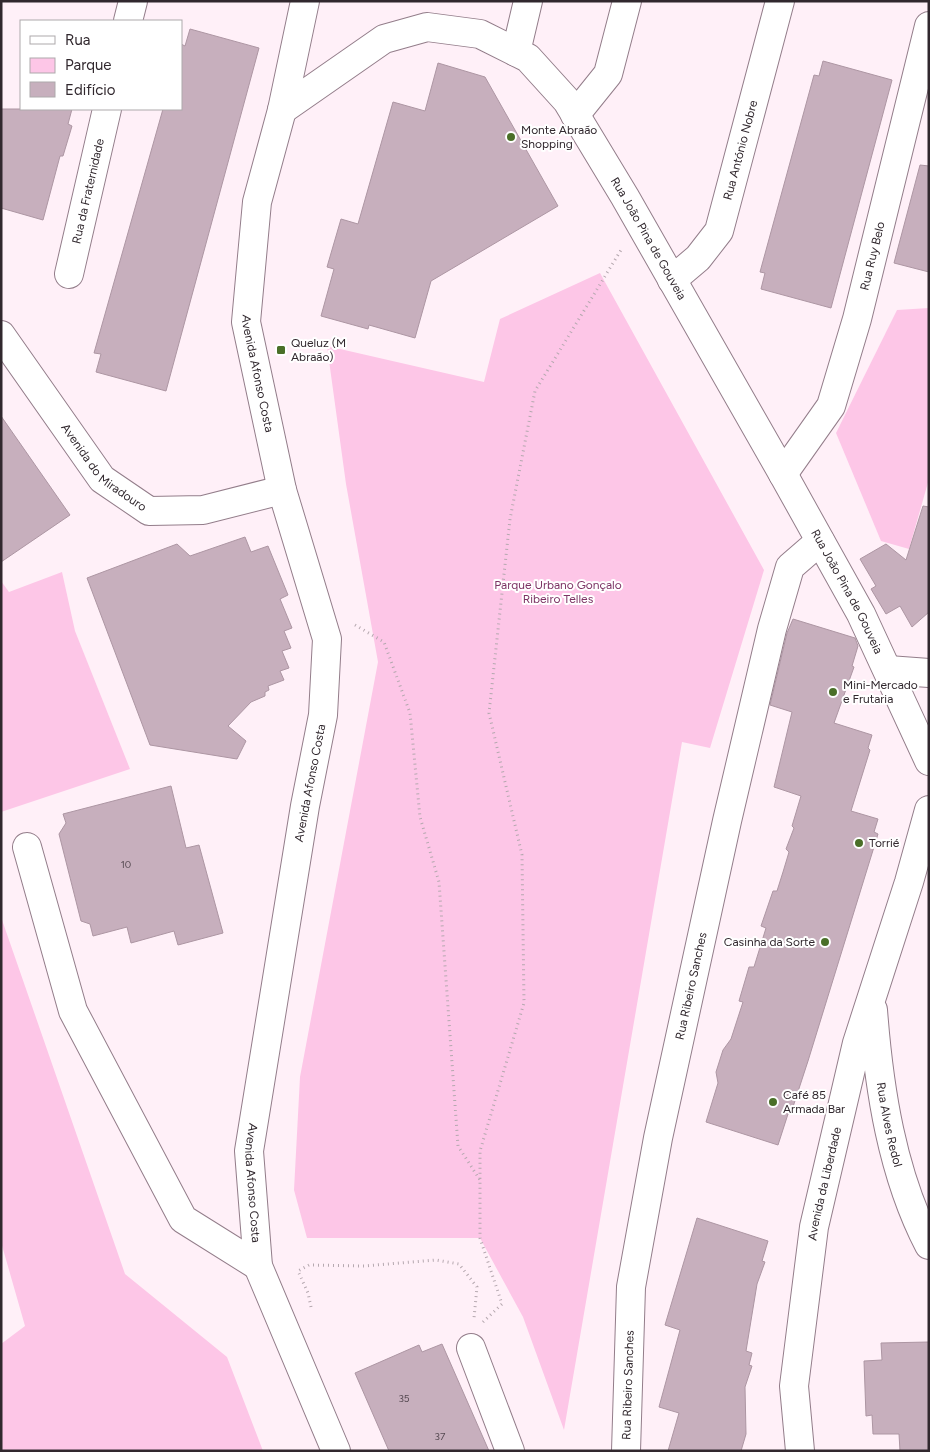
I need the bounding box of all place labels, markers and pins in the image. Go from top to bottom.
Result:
place label: Monte Abraão Shopping [521,123,597,151]
marker: Monte Abraão Shopping [505,131,517,143]
place label: Queluz (M Abraão) [291,336,346,364]
marker: Queluz (M Abraão) [275,344,287,356]
place label: Mini-Mercado e Frutaria [843,678,918,706]
marker: Mini-Mercado e Frutaria [827,686,839,698]
place label: Torrié [869,836,900,850]
marker: Torrié [853,837,865,849]
place label: Casinha da Sorte [724,935,815,949]
marker: Casinha da Sorte [819,936,831,948]
place label: Café 85 Armada Bar [783,1088,845,1116]
marker: Café 85 Armada Bar [767,1096,779,1108]

